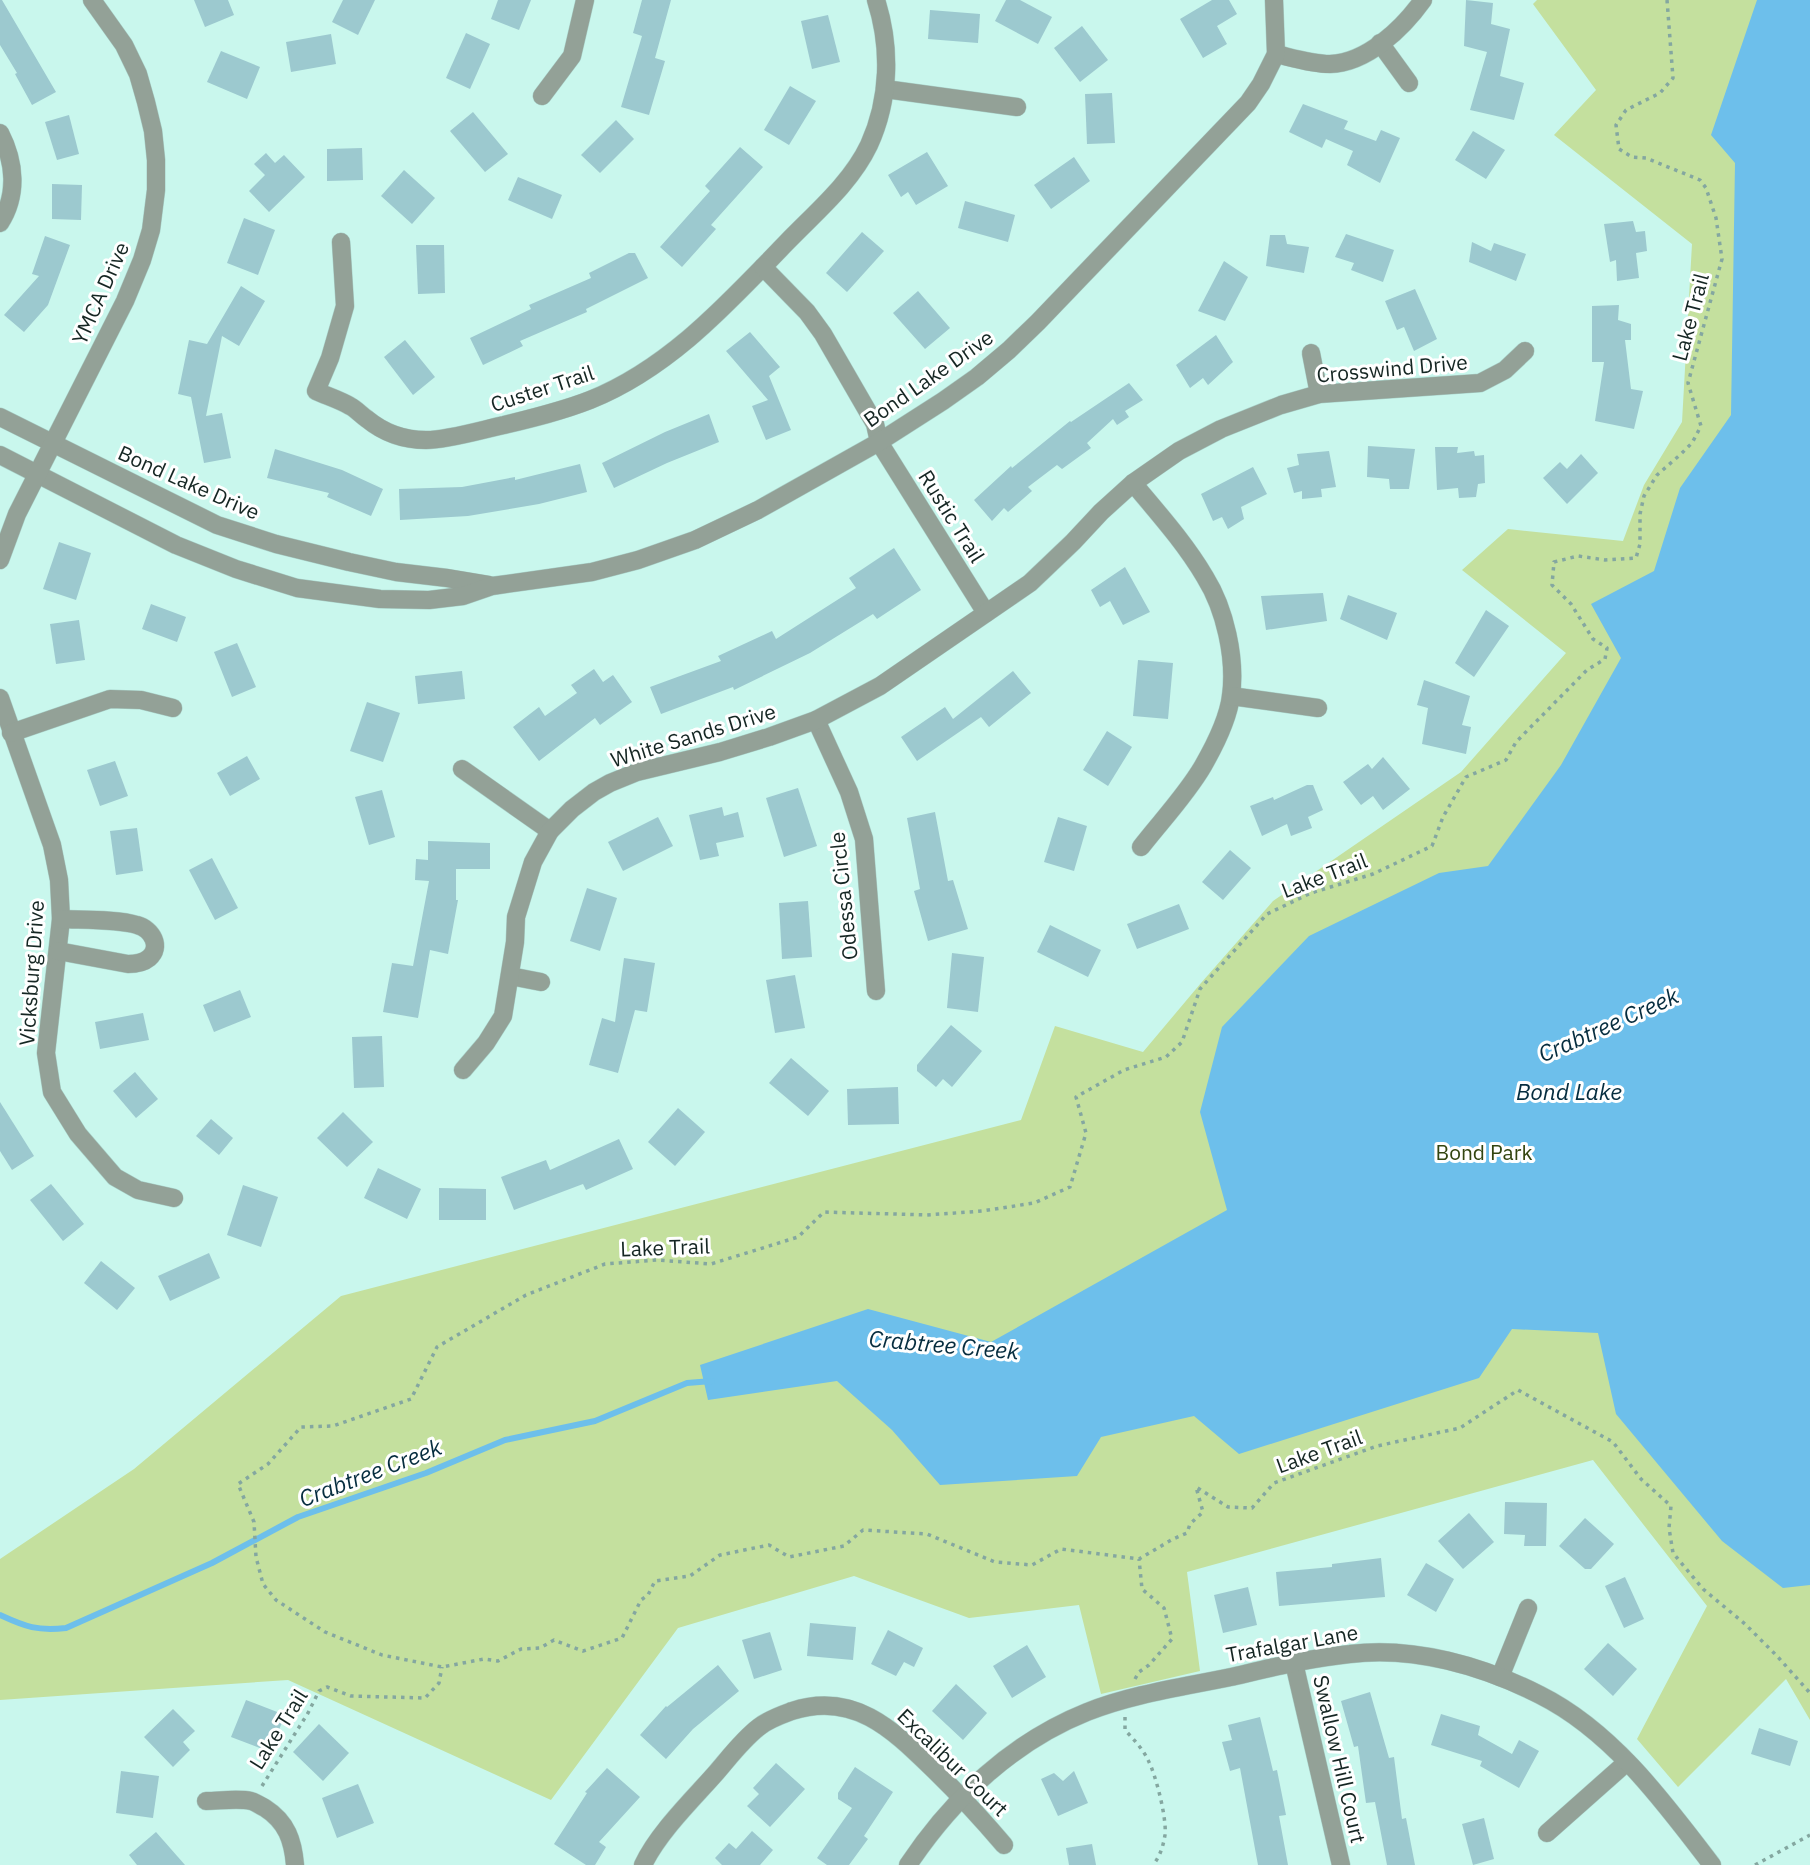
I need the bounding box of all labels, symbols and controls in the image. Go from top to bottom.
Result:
street label: YMCA Drive [65,237,135,349]
street label: Lake Trail [1665,270,1715,364]
street label: Bond Lake Drive [858,323,998,433]
street label: Crosswind Drive [1315,347,1469,389]
street label: Custer Trail [487,358,598,418]
street label: Bond Lake Drive [114,438,264,526]
street label: Rustic Trail [912,464,992,568]
street label: White Sands Drive [607,697,779,773]
street label: Odessa Circle [822,830,864,962]
street label: Lake Trail [1277,846,1371,904]
street label: Vicksburg Drive [12,899,50,1047]
water label: Crabtree Creek [1533,979,1684,1068]
water label: Bond Lake [1516,1076,1622,1106]
park label: Bond Park [1435,1138,1533,1166]
street label: Lake Trail [620,1231,711,1263]
water label: Crabtree Creek [868,1322,1021,1366]
street label: Lake Trail [1272,1422,1366,1480]
water label: Crabtree Creek [294,1431,447,1513]
street label: Trafalgar Lane [1224,1618,1360,1668]
street label: Swallow Hill Court [1307,1672,1373,1846]
street label: Lake Trail [242,1683,314,1774]
street label: Excalibur Court [891,1702,1015,1822]

